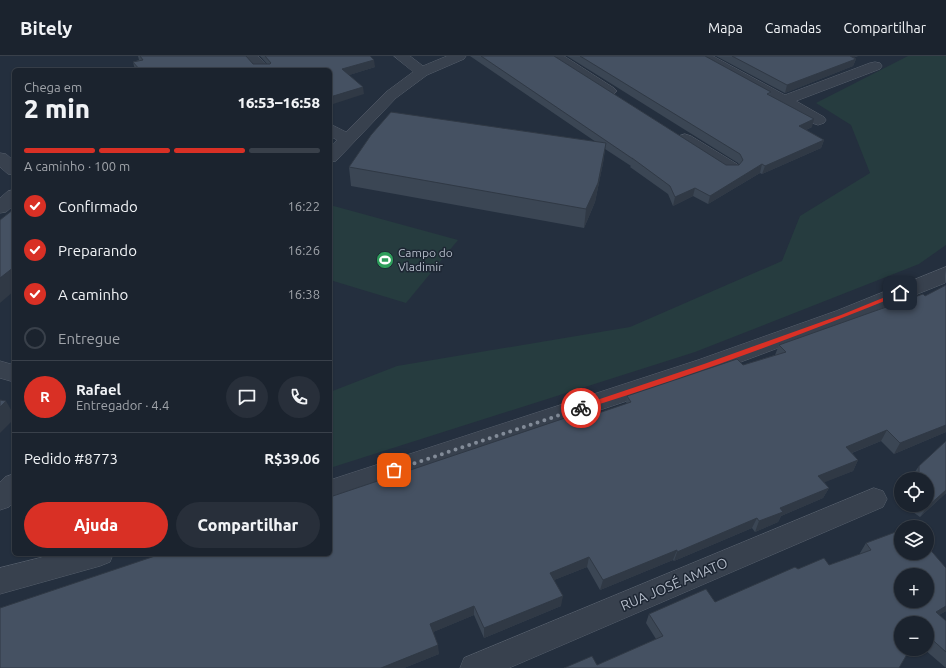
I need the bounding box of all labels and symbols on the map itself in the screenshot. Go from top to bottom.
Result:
place label: Campo do Vladimir [398,246,453,273]
sports icon: Campo do Vladimir [375,250,395,270]
pin [883,276,917,310]
courier [561,388,601,428]
pin [377,453,411,487]
street label: RUA JOSÉ AMATO [618,553,730,614]

